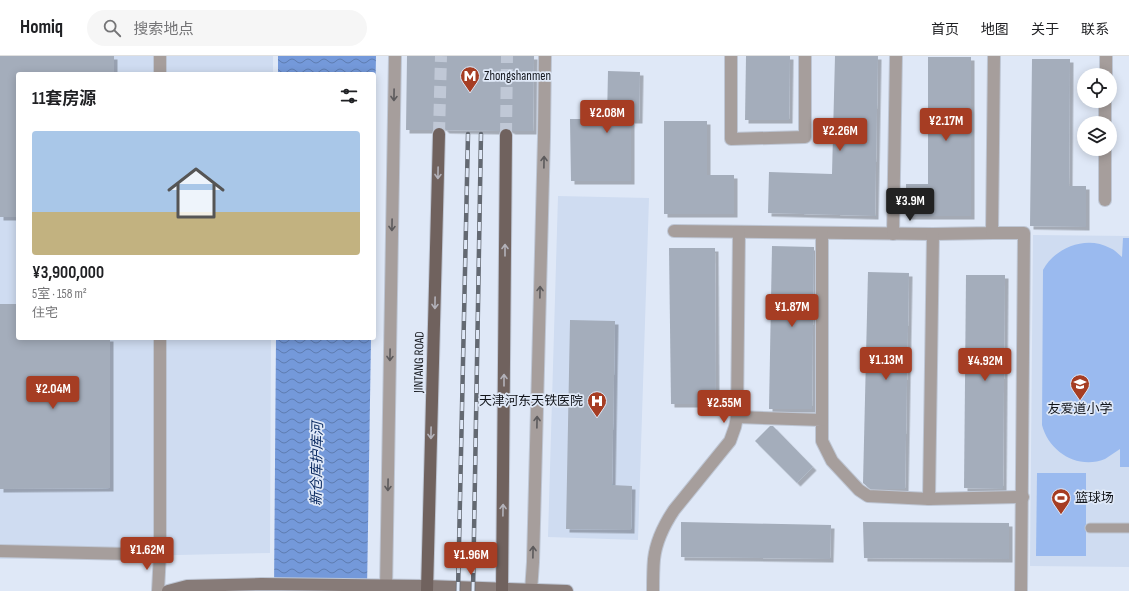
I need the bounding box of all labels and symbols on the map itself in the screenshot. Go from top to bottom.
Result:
metro station icon: Zhongshanmen [459,65,481,93]
place label: Zhongshanmen [484,68,551,84]
one-way arrow [390,88,398,101]
pin: ¥2.08M [574,100,640,134]
pin: ¥2.17M [913,108,979,142]
pin: ¥2.26M [807,118,873,152]
one-way arrow [540,156,547,169]
one-way arrow [434,166,442,179]
pin: ¥3.9M [882,188,938,222]
one-way arrow [388,218,396,231]
one-way arrow [501,244,509,257]
one-way arrow [536,286,544,299]
pin: ¥1.87M [759,294,825,328]
one-way arrow [431,296,438,309]
street label: JINTANG ROAD [410,331,428,394]
pin: ¥1.13M [853,347,919,381]
one-way arrow [386,348,394,361]
pin: ¥4.92M [952,348,1018,382]
school or university icon: 友爱道小学 [1069,373,1091,401]
one-way arrow [500,374,508,387]
pin: ¥2.04M [20,376,86,410]
hospital icon: 天津河东天铁医院 [586,390,608,418]
pin: ¥2.55M [691,390,757,424]
place label: 天津河东天铁医院 [479,393,583,409]
place label: 友爱道小学 [1047,401,1113,417]
one-way arrow [533,416,541,429]
water label: 新仓库护库河 [308,419,326,506]
one-way arrow [427,426,435,439]
one-way arrow [384,478,392,491]
sports icon: 篮球场 [1050,487,1072,515]
place label: 篮球场 [1075,490,1114,506]
one-way arrow [499,504,507,517]
pin: ¥1.62M [114,537,180,571]
pin: ¥1.96M [438,542,504,576]
one-way arrow [530,546,537,559]

